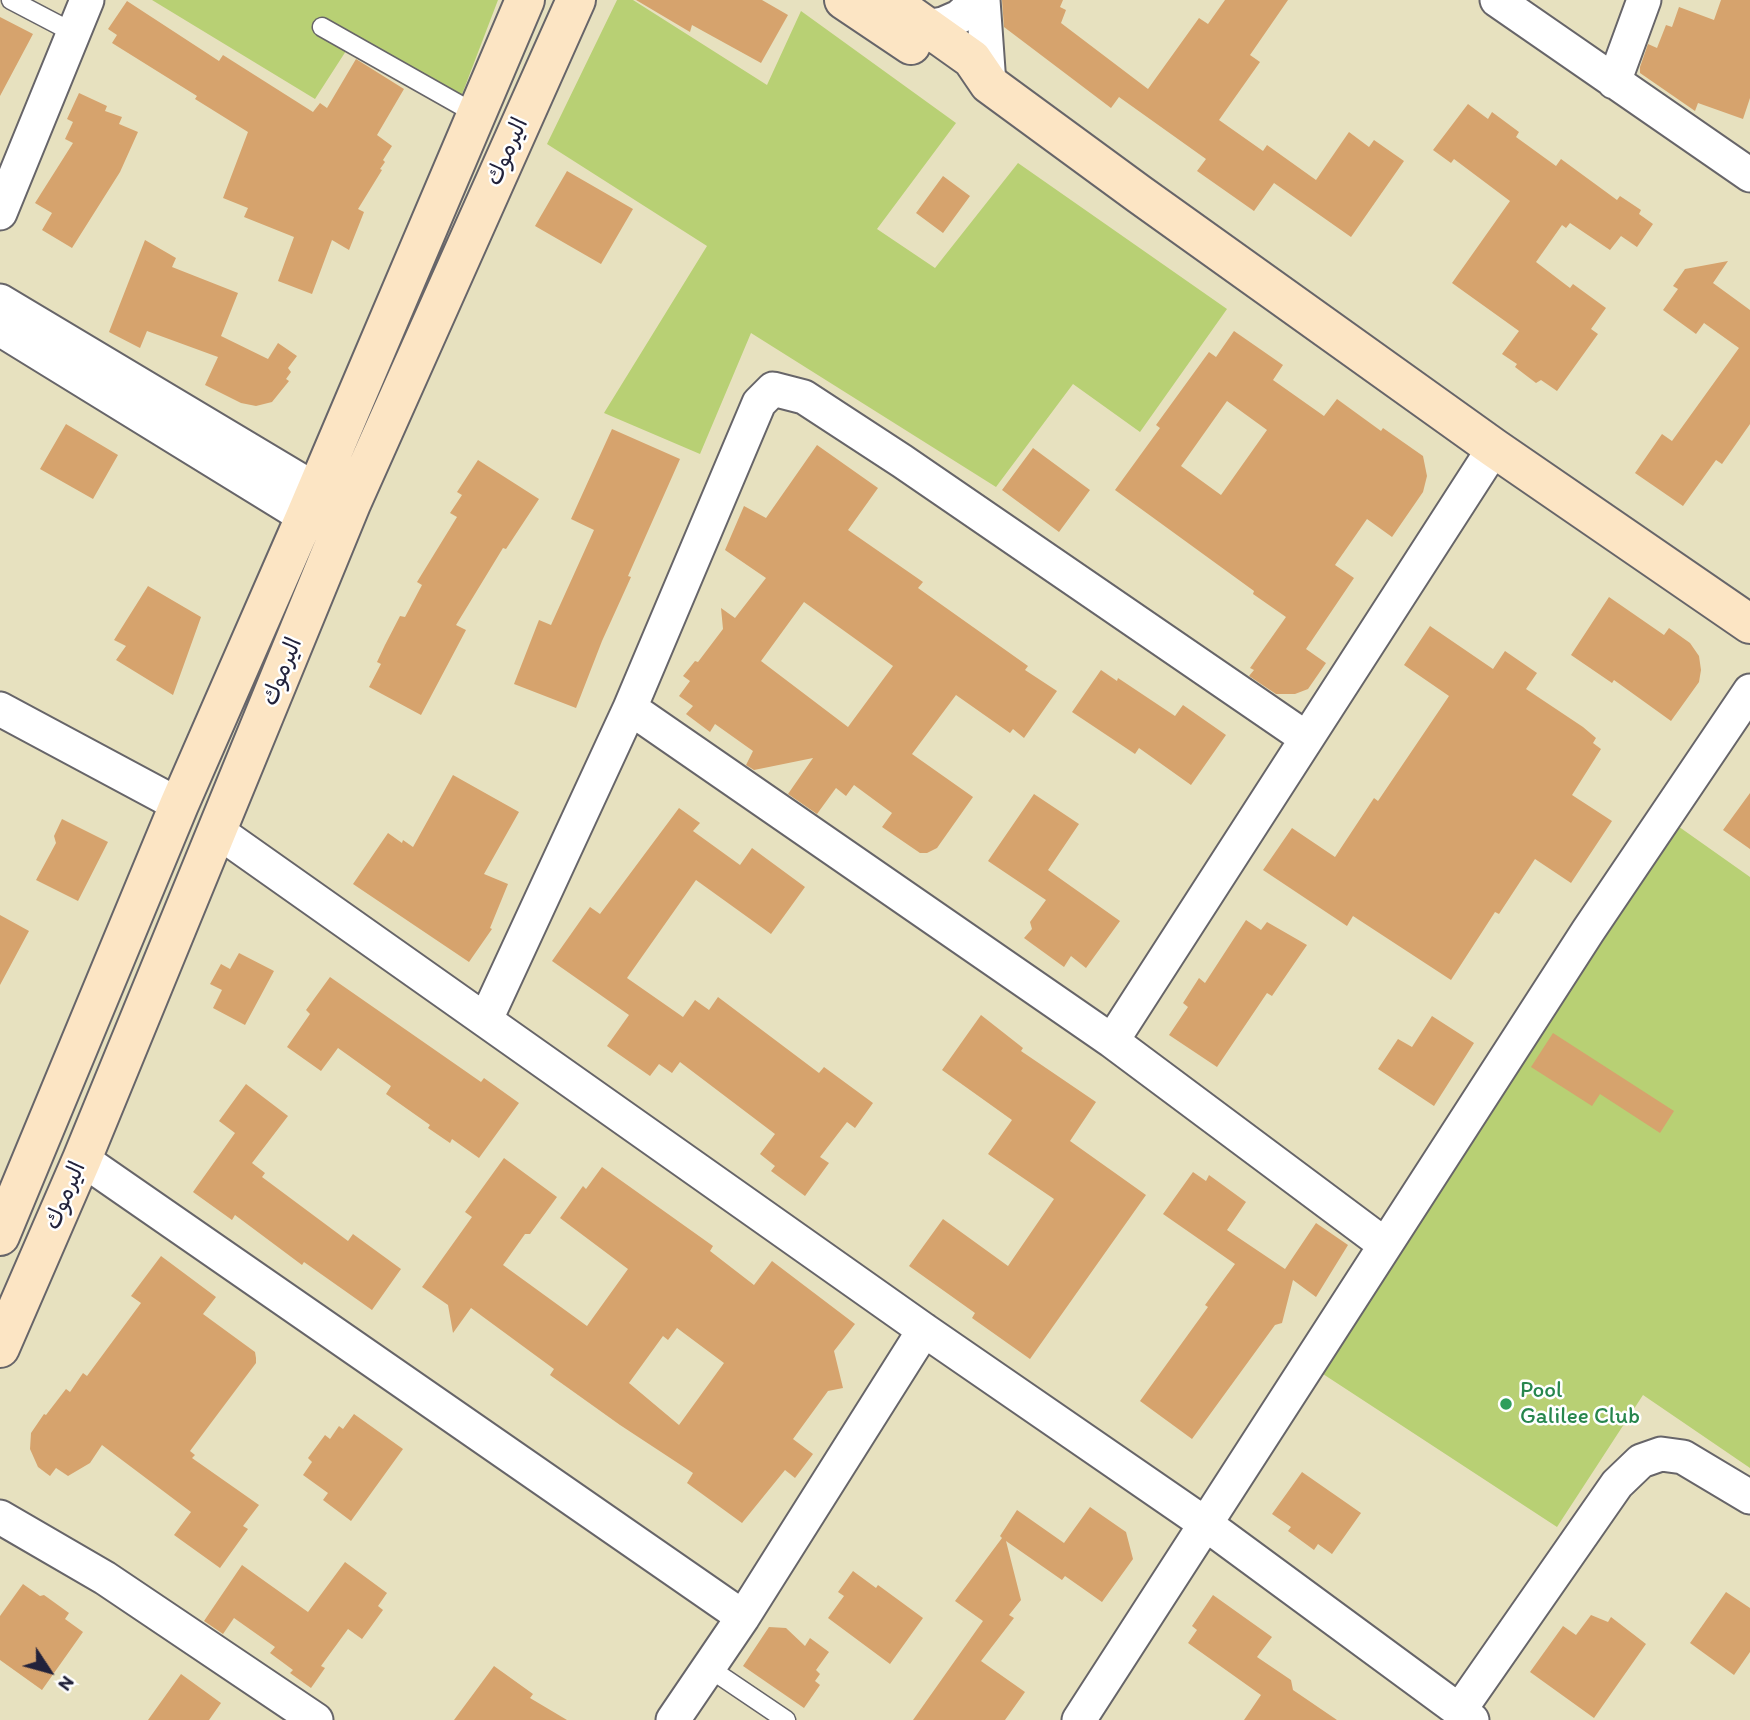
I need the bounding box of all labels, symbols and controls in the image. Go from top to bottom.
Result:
street label: اليرموك [481,114,535,190]
street label: اليرموك [257,634,309,710]
street label: اليرموك [39,1158,93,1234]
place label: Pool Galilee Club [1520,1377,1640,1431]
marker: Pool Galilee Club [1498,1396,1514,1412]
north arrow [14,1636,84,1706]
text: N [53,1672,79,1696]

